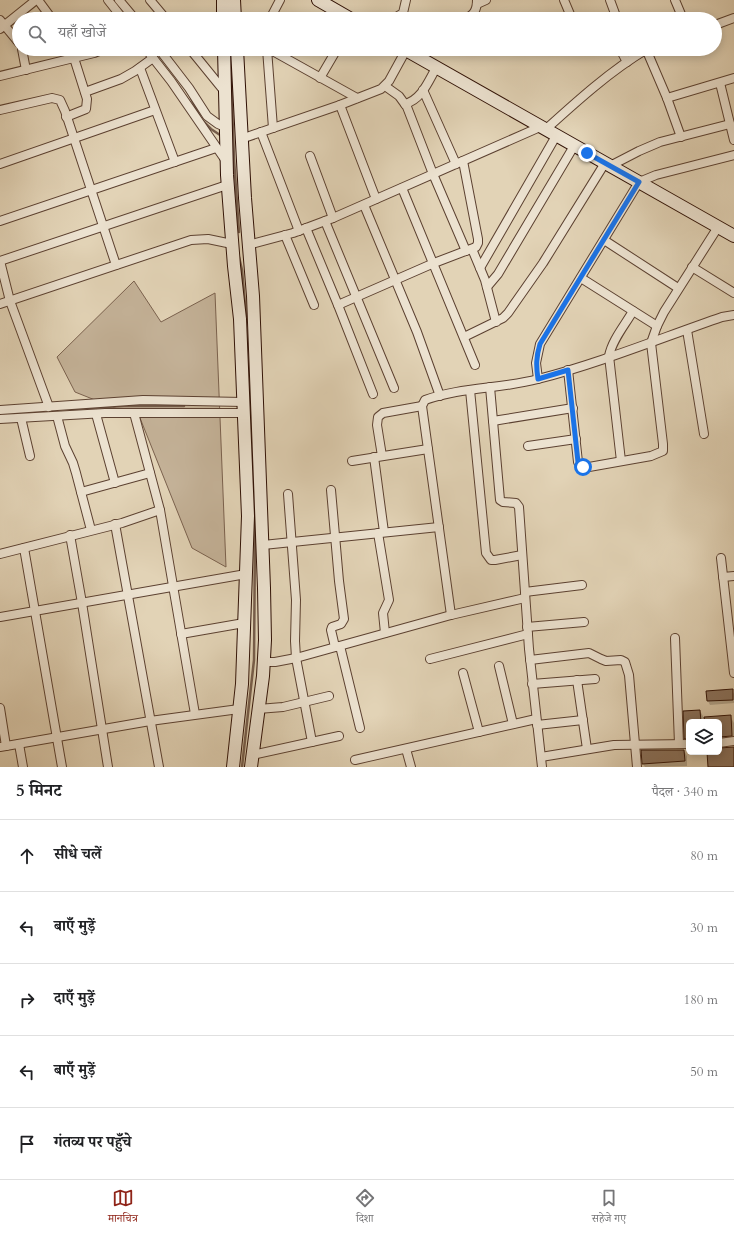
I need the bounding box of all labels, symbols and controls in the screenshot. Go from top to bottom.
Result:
search box [12,12,722,56]
text: यहाँ खोजें [58,22,106,42]
icon: search [26,23,48,45]
route end [578,144,596,162]
route start [574,458,592,476]
map controls [686,719,722,755]
button: layers [686,719,722,755]
text: 5 मिनट [16,779,62,802]
text: पैदल · 340 m [652,783,718,801]
text: सीधे चलें [54,844,102,864]
icon: ahead [16,845,38,867]
text: 80 m [690,847,718,865]
text: बाएँ मुड़ें [54,916,95,936]
icon: left [16,917,38,939]
text: 30 m [690,919,718,937]
text: दाएँ मुड़ें [54,988,95,1008]
icon: right [16,989,38,1011]
text: 180 m [684,991,718,1009]
text: बाएँ मुड़ें [54,1060,95,1080]
icon: left [16,1061,38,1083]
text: 50 m [690,1063,718,1081]
text: गंतव्य पर पहुँचे [54,1132,131,1152]
icon: arrive [16,1133,38,1155]
tab: मानचित्र [108,1187,138,1229]
tab: दिशा [354,1187,376,1229]
tab: सहेजे गए [592,1187,626,1229]

